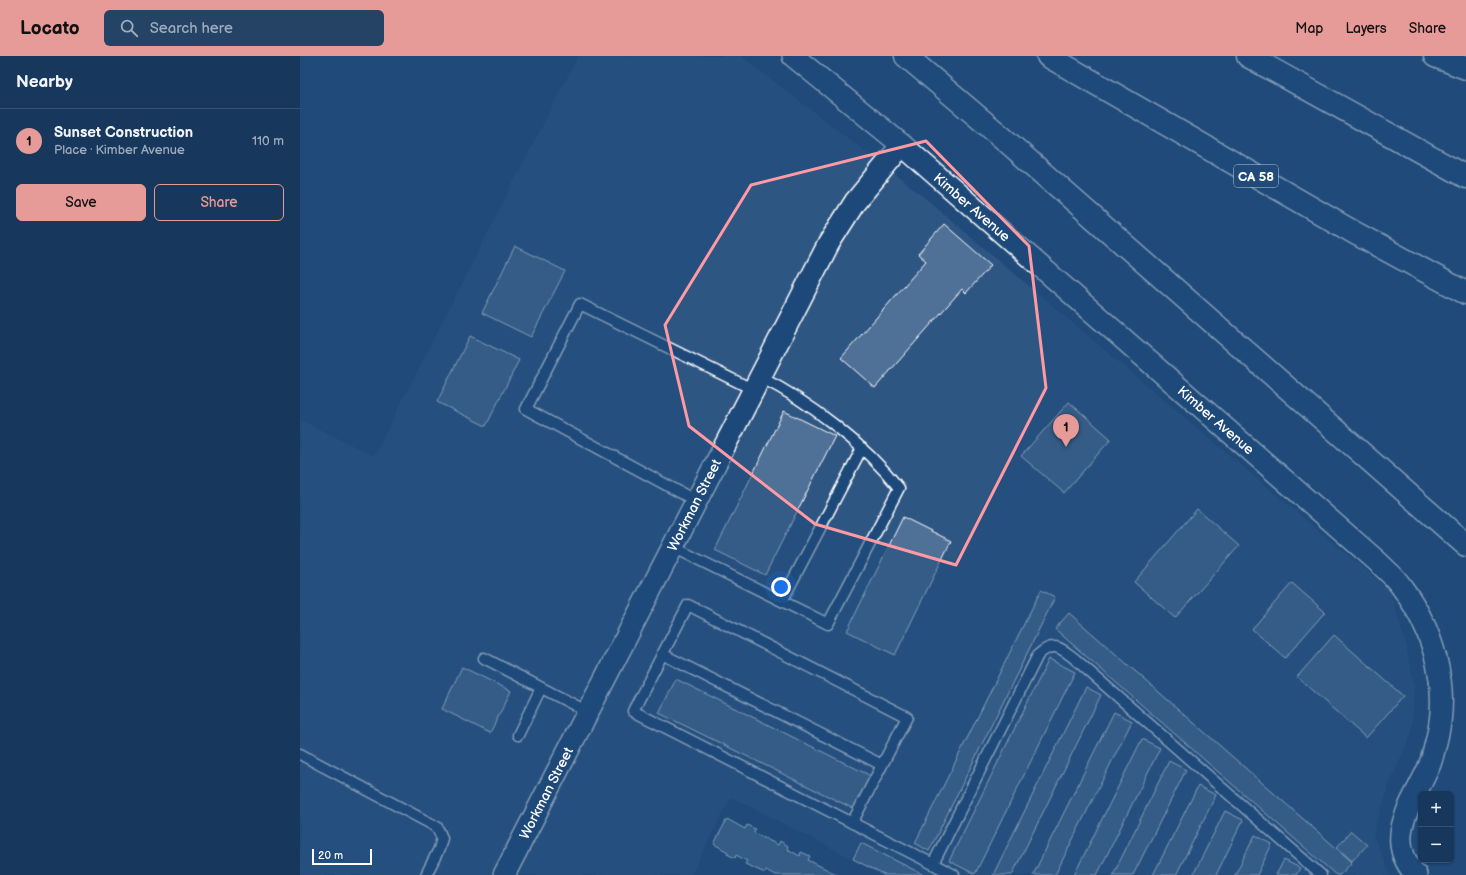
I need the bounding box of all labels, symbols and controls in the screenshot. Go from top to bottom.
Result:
search box [104,10,384,46]
text: Locato [20,17,80,40]
icon: search [118,17,140,39]
text: Search here [150,19,233,38]
text: Map [1295,20,1323,37]
text: Layers [1345,20,1387,37]
text: Share [1409,20,1446,37]
text: Nearby [16,72,73,92]
text: Sunset Construction [54,123,193,142]
text: 1 [26,133,32,149]
text: 110 m [252,133,284,149]
text: Place · Kimber Avenue [54,142,185,158]
road number: CA 58 [1234,165,1278,187]
street label: Kimber Avenue [930,169,1013,245]
button: Save [16,184,146,221]
button: Share [154,184,284,221]
street label: Kimber Avenue [1174,382,1257,458]
pin: 1 [1053,414,1079,447]
street label: Workman Street [664,456,725,554]
your location [771,577,791,597]
street label: Workman Street [516,744,577,842]
map controls [1418,791,1454,863]
button: + [1418,791,1454,827]
button: − [1418,827,1454,863]
scale bar [312,847,372,866]
text: 20 m [318,849,343,862]

